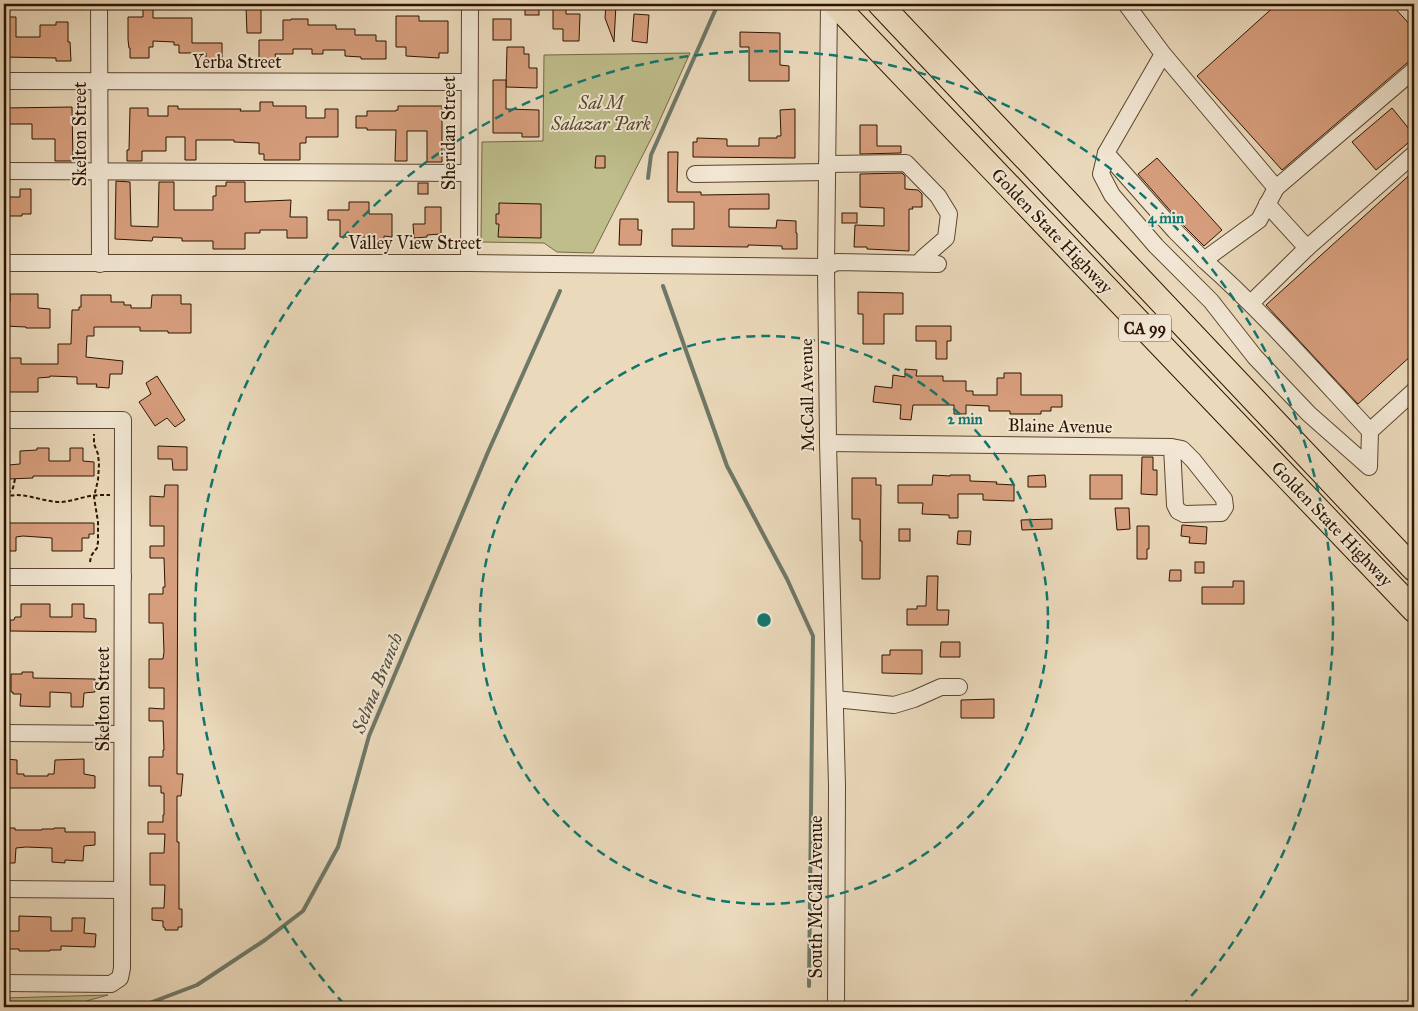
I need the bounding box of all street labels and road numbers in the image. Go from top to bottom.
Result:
street label: Yerba Street [192,51,282,73]
street label: Sheridan Street [438,75,460,190]
street label: Skelton Street [69,81,91,186]
street label: Golden State Highway [986,164,1118,299]
street label: Valley View Street [347,232,482,254]
road number: CA 99 [1119,314,1171,342]
street label: McCall Avenue [795,338,819,452]
street label: Blaine Avenue [1008,414,1112,438]
street label: Golden State Highway [1266,457,1398,592]
street label: Skelton Street [92,646,114,751]
street label: South McCall Avenue [805,816,827,978]

